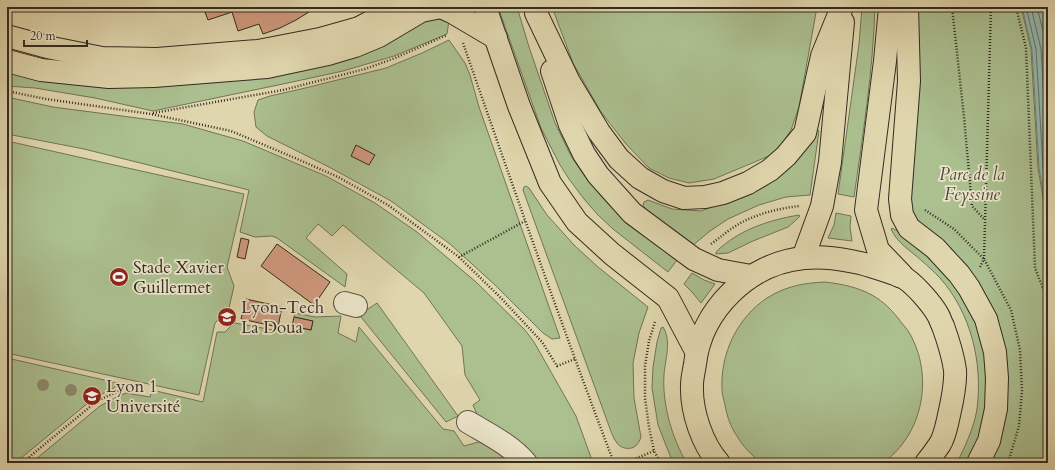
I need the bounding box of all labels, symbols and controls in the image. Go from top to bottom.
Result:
scale bar [24,22,87,48]
text: 20 m [30,28,57,44]
park label: Parc de la Feyssine [939,163,1005,206]
place label: Stade Xavier Guillermet [133,256,224,299]
sports icon: Stade Xavier Guillermet [108,266,130,288]
place label: Lyon-Tech La Doua [241,296,325,339]
school or university icon: Lyon-Tech La Doua [216,306,238,328]
place label: Lyon 1 Université [106,375,180,418]
school or university icon: Lyon 1 Université [81,385,103,407]

